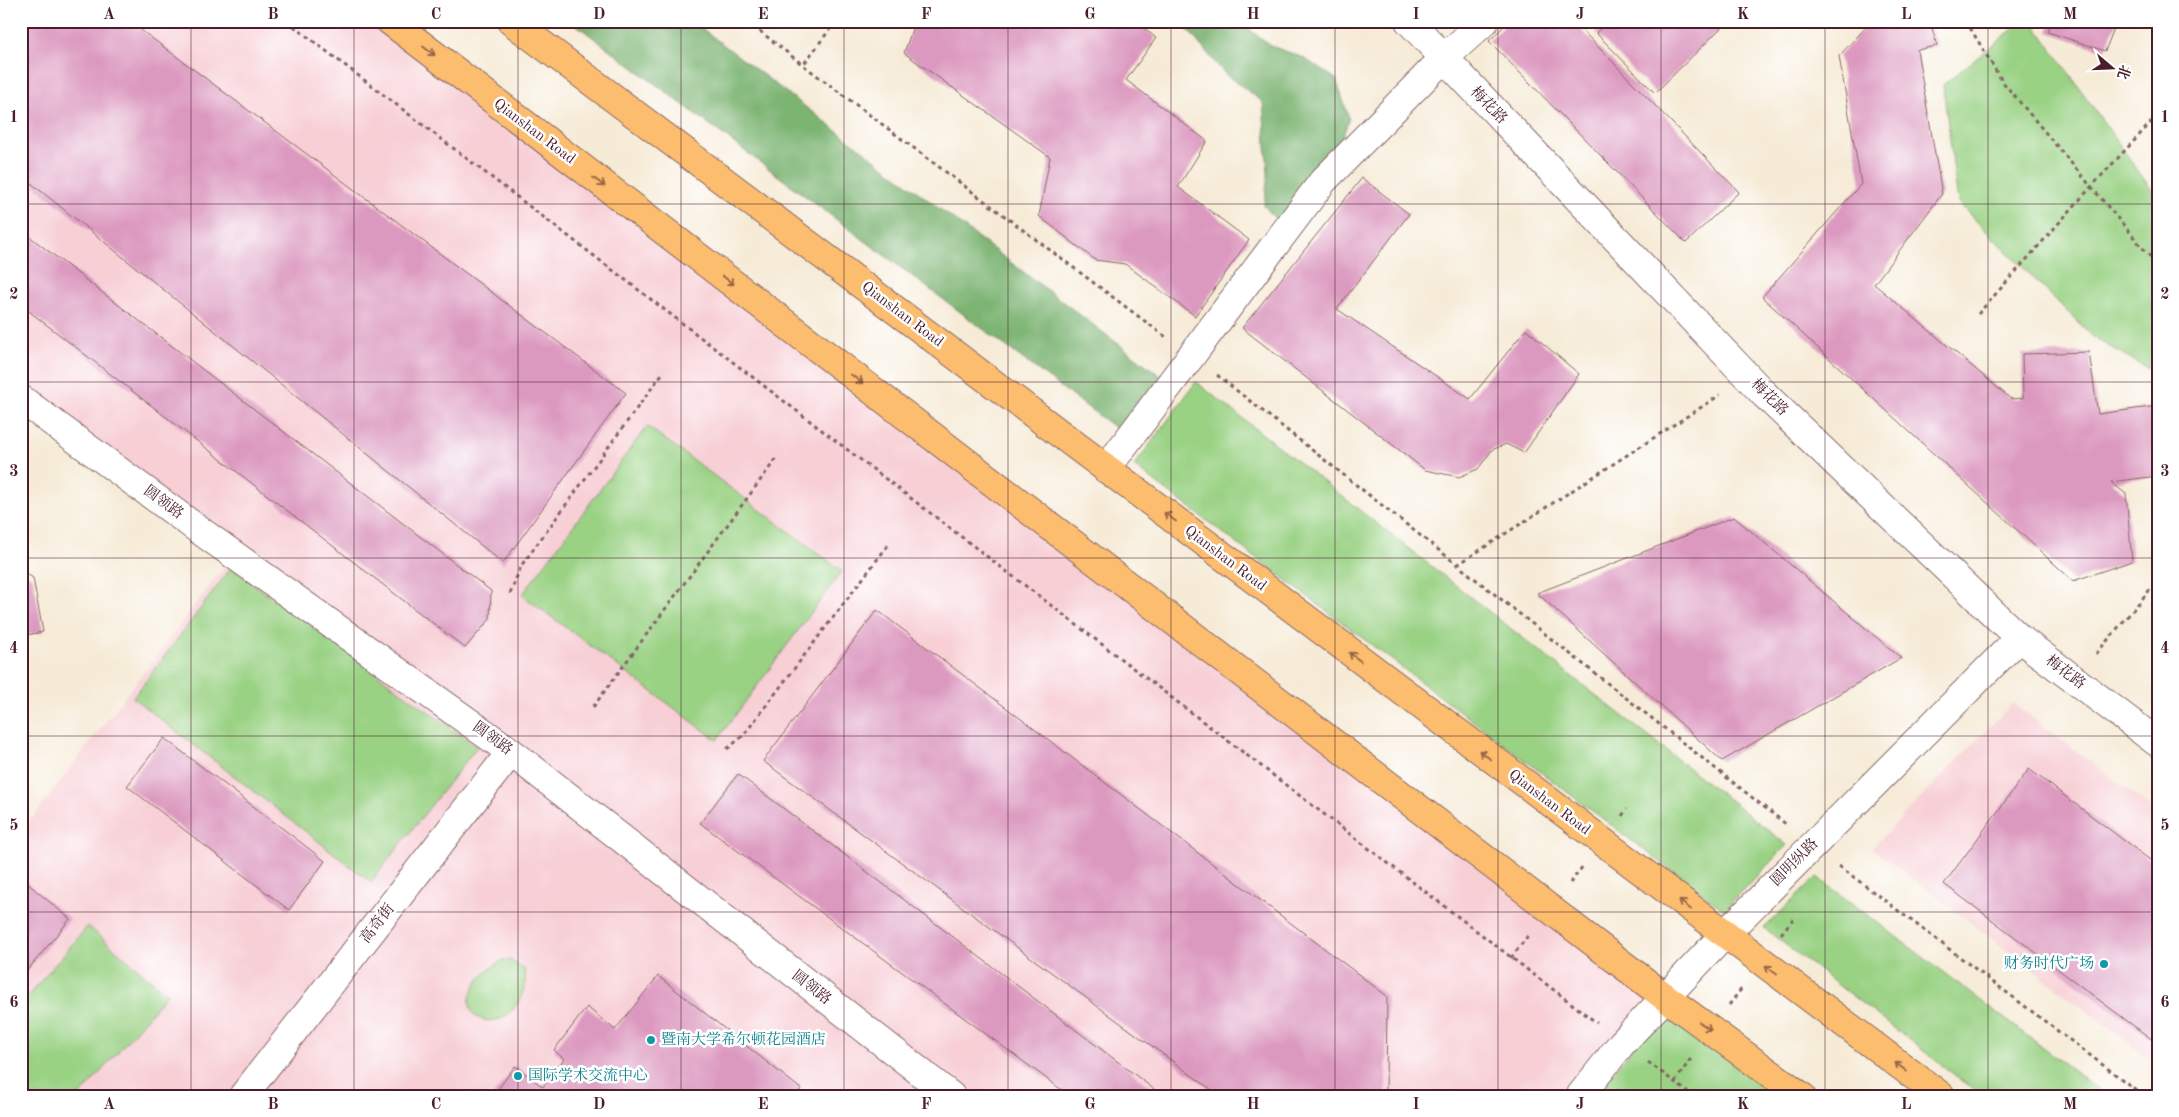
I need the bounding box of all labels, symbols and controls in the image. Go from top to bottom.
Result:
text: A [103,7,115,23]
text: B [267,7,279,23]
text: C [431,7,441,23]
text: D [593,7,605,23]
text: E [757,7,769,23]
text: F [921,7,932,23]
text: G [1084,7,1096,23]
text: H [1246,7,1260,23]
text: I [1412,7,1420,23]
text: J [1576,7,1585,23]
text: K [1737,7,1749,23]
text: L [1901,7,1912,23]
text: M [2063,7,2077,23]
north arrow [2086,42,2136,92]
one-way arrow [422,46,436,56]
text: 北 [2114,63,2133,81]
street label: 梅花路 [1467,83,1510,127]
street label: Qianshan Road [490,97,578,168]
text: 1 [9,110,19,126]
text: 1 [2160,110,2170,126]
one-way arrow [592,176,605,187]
one-way arrow [721,275,734,286]
street label: Qianshan Road [858,280,946,351]
text: 2 [9,287,19,303]
text: 2 [2160,287,2170,303]
one-way arrow [850,374,864,384]
street label: 梅花路 [1748,375,1792,419]
text: 3 [9,464,19,480]
text: 3 [2160,464,2170,480]
street label: 圆领路 [140,482,187,522]
one-way arrow [1163,512,1177,522]
street label: Qianshan Road [1181,524,1269,595]
text: 4 [9,641,19,657]
text: 4 [2160,641,2170,657]
one-way arrow [1348,652,1362,662]
street label: 梅花路 [2043,652,2089,693]
street label: 圆领路 [469,718,516,758]
one-way arrow [1479,749,1492,760]
street label: Qianshan Road [1505,768,1593,839]
text: 5 [9,818,19,834]
text: 5 [2160,818,2170,834]
street label: 圆明纵路 [1767,835,1822,890]
street label: 高奇街 [357,900,398,946]
one-way arrow [1678,900,1692,910]
place label: 财务时代广场 [2004,955,2094,972]
marker: 财务时代广场 [2098,958,2110,970]
one-way arrow [1765,964,1778,975]
street label: 圆领路 [789,967,835,1008]
text: 6 [9,995,19,1011]
text: 6 [2160,995,2170,1011]
one-way arrow [1697,1021,1711,1031]
place label: 暨南大学希尔顿花园酒店 [661,1031,826,1048]
marker: 暨南大学希尔顿花园酒店 [645,1034,657,1046]
one-way arrow [1895,1061,1908,1072]
place label: 国际学术交流中心 [528,1067,648,1084]
marker: 国际学术交流中心 [512,1070,524,1082]
text: A [103,1097,115,1113]
text: B [267,1097,279,1113]
text: C [431,1097,441,1113]
text: D [593,1097,605,1113]
text: E [757,1097,769,1113]
text: F [921,1097,932,1113]
text: G [1084,1097,1096,1113]
text: H [1246,1097,1260,1113]
text: I [1412,1097,1420,1113]
text: J [1576,1097,1585,1113]
text: K [1737,1097,1749,1113]
text: L [1901,1097,1912,1113]
text: M [2063,1097,2077,1113]

